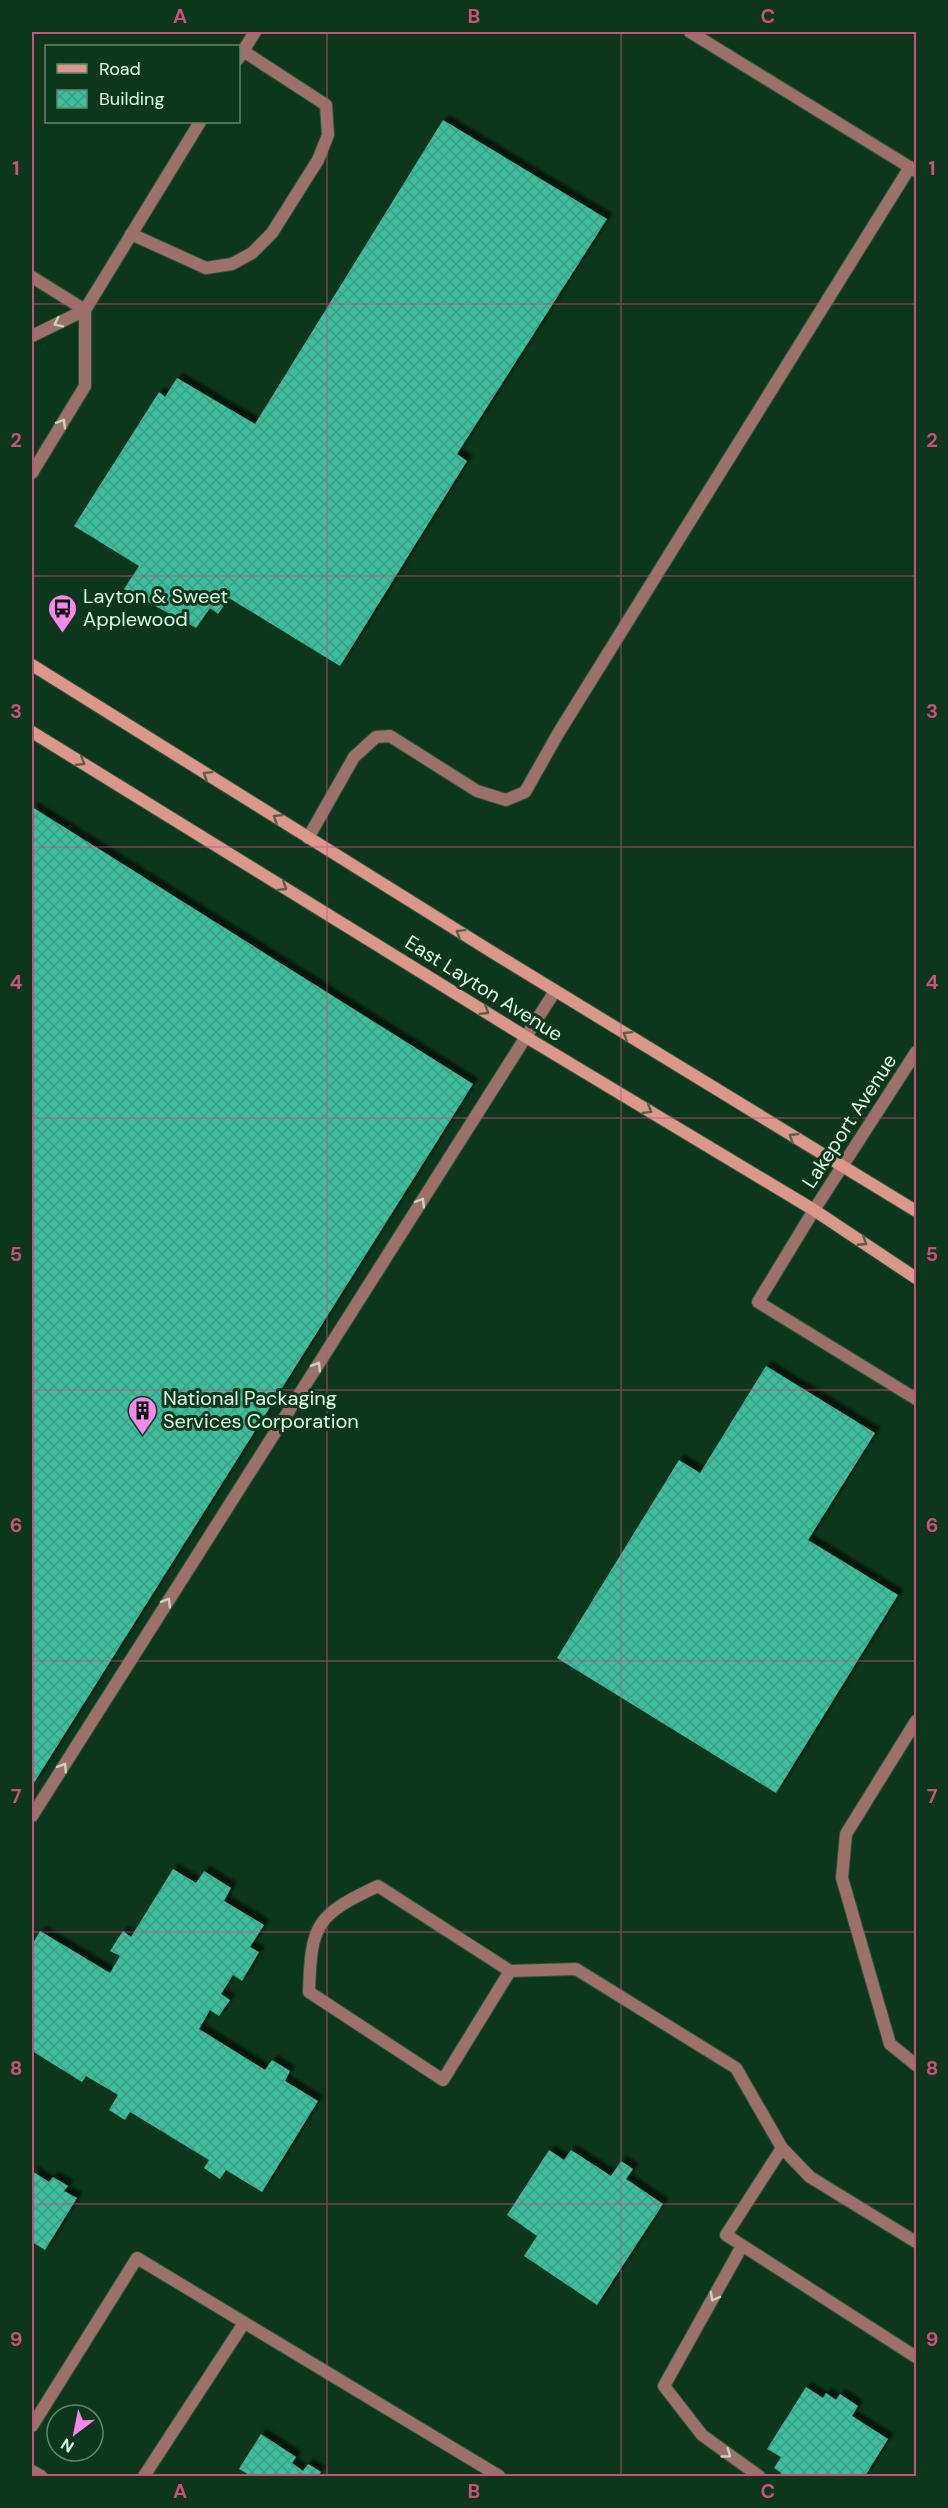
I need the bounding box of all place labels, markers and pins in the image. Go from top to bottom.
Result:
place label: Layton & Sweet Applewood [83,583,228,632]
bus stop icon: Layton & Sweet Applewood [46,592,78,634]
place label: National Packaging Services Corporation [163,1385,359,1434]
building icon: National Packaging Services Corporation [126,1394,158,1436]

